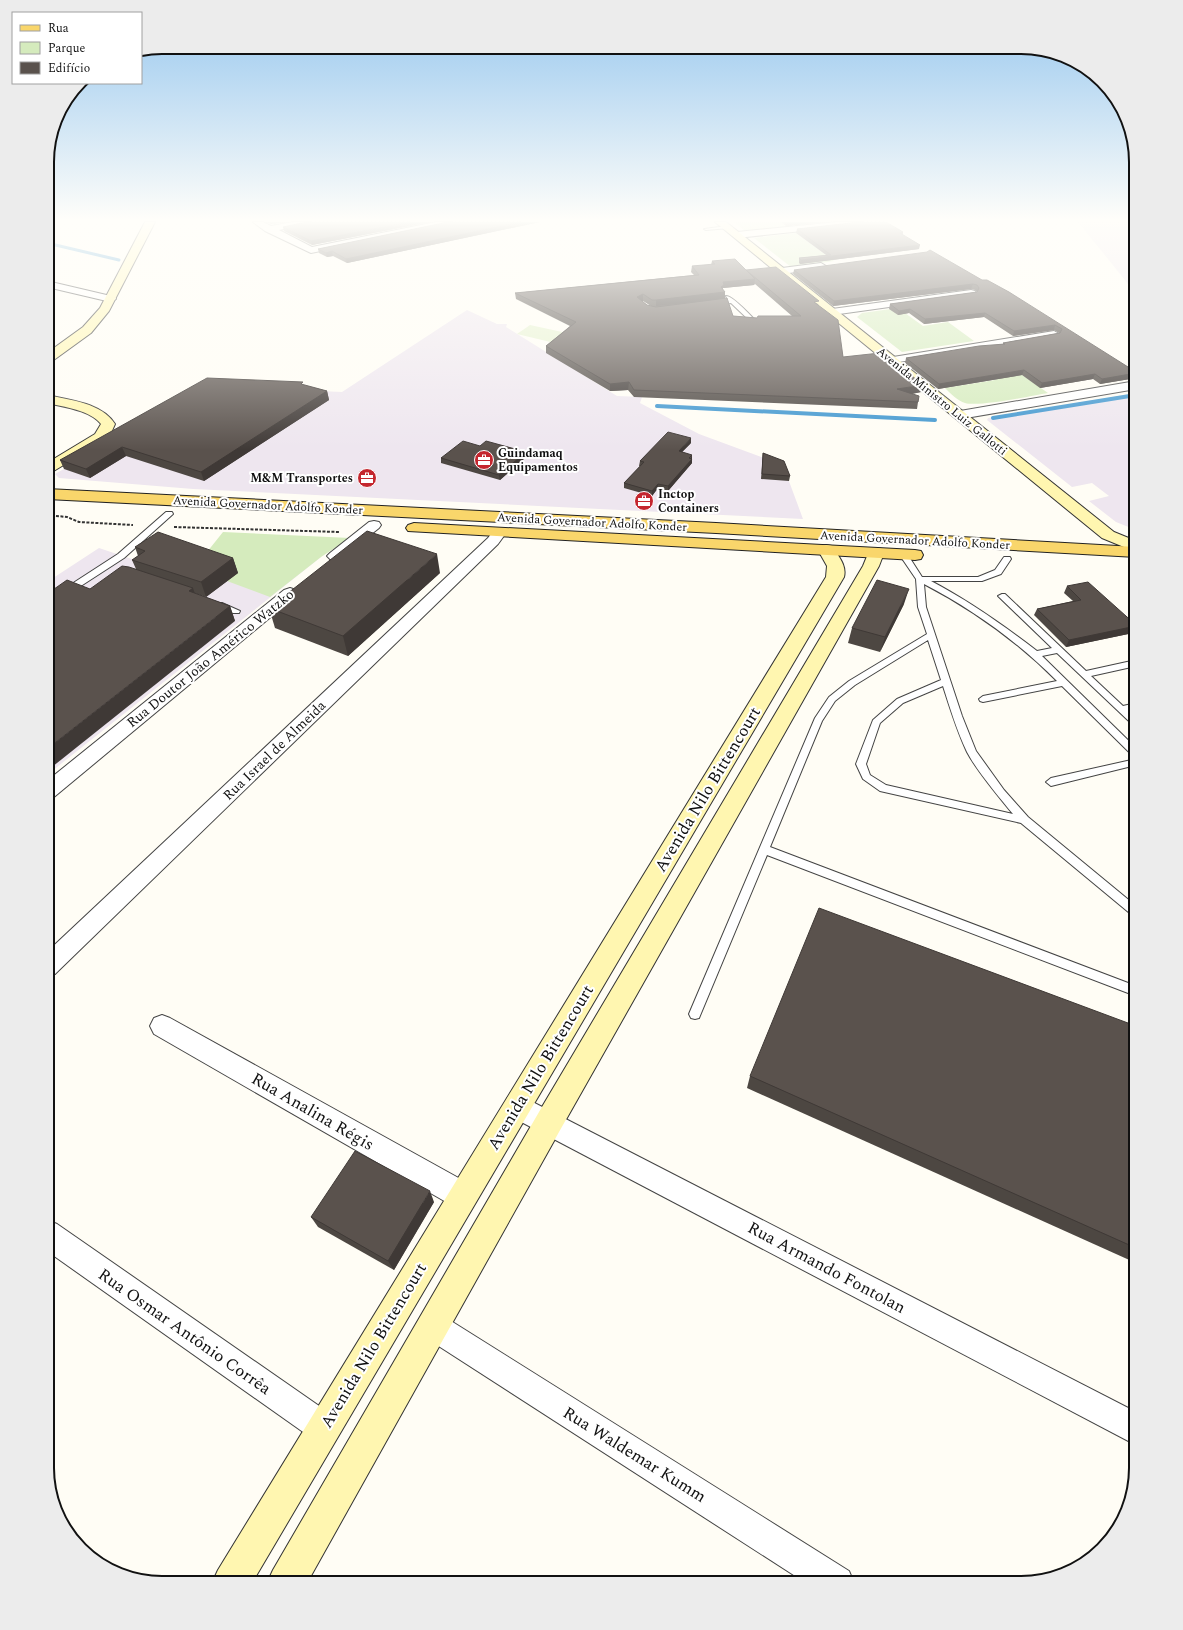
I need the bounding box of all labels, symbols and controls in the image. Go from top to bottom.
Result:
legend [12,12,142,84]
text: Rua [48,19,69,38]
text: Parque [48,39,85,58]
text: Edifício [48,59,90,78]
street label: Avenida Ministro Luiz Gallotti [872,343,1011,460]
place label: Guindamaq Equipamentos [498,444,578,477]
office icon: Guindamaq Equipamentos [473,449,495,471]
office icon: M&M Transportes [356,467,378,489]
place label: M&M Transportes [250,469,353,488]
place label: Inctop Containers [658,485,719,518]
office icon: Inctop Containers [633,490,655,512]
street label: Avenida Governador Adolfo Konder [172,491,364,520]
street label: Avenida Governador Adolfo Konder [496,508,688,537]
street label: Avenida Governador Adolfo Konder [819,526,1011,555]
street label: Rua Doutor João Américo Watzko [122,584,299,733]
street label: Rua Israel de Almeida [218,695,331,805]
street label: Avenida Nilo Bittencourt [648,702,768,877]
street label: Avenida Nilo Bittencourt [481,980,601,1155]
street label: Rua Analina Régis [246,1066,379,1158]
street label: Rua Armando Fontolan [743,1215,910,1321]
street label: Avenida Nilo Bittencourt [314,1258,434,1433]
street label: Rua Osmar Antônio Corrêa [92,1262,277,1402]
street label: Rua Waldemar Kumm [558,1400,711,1510]

